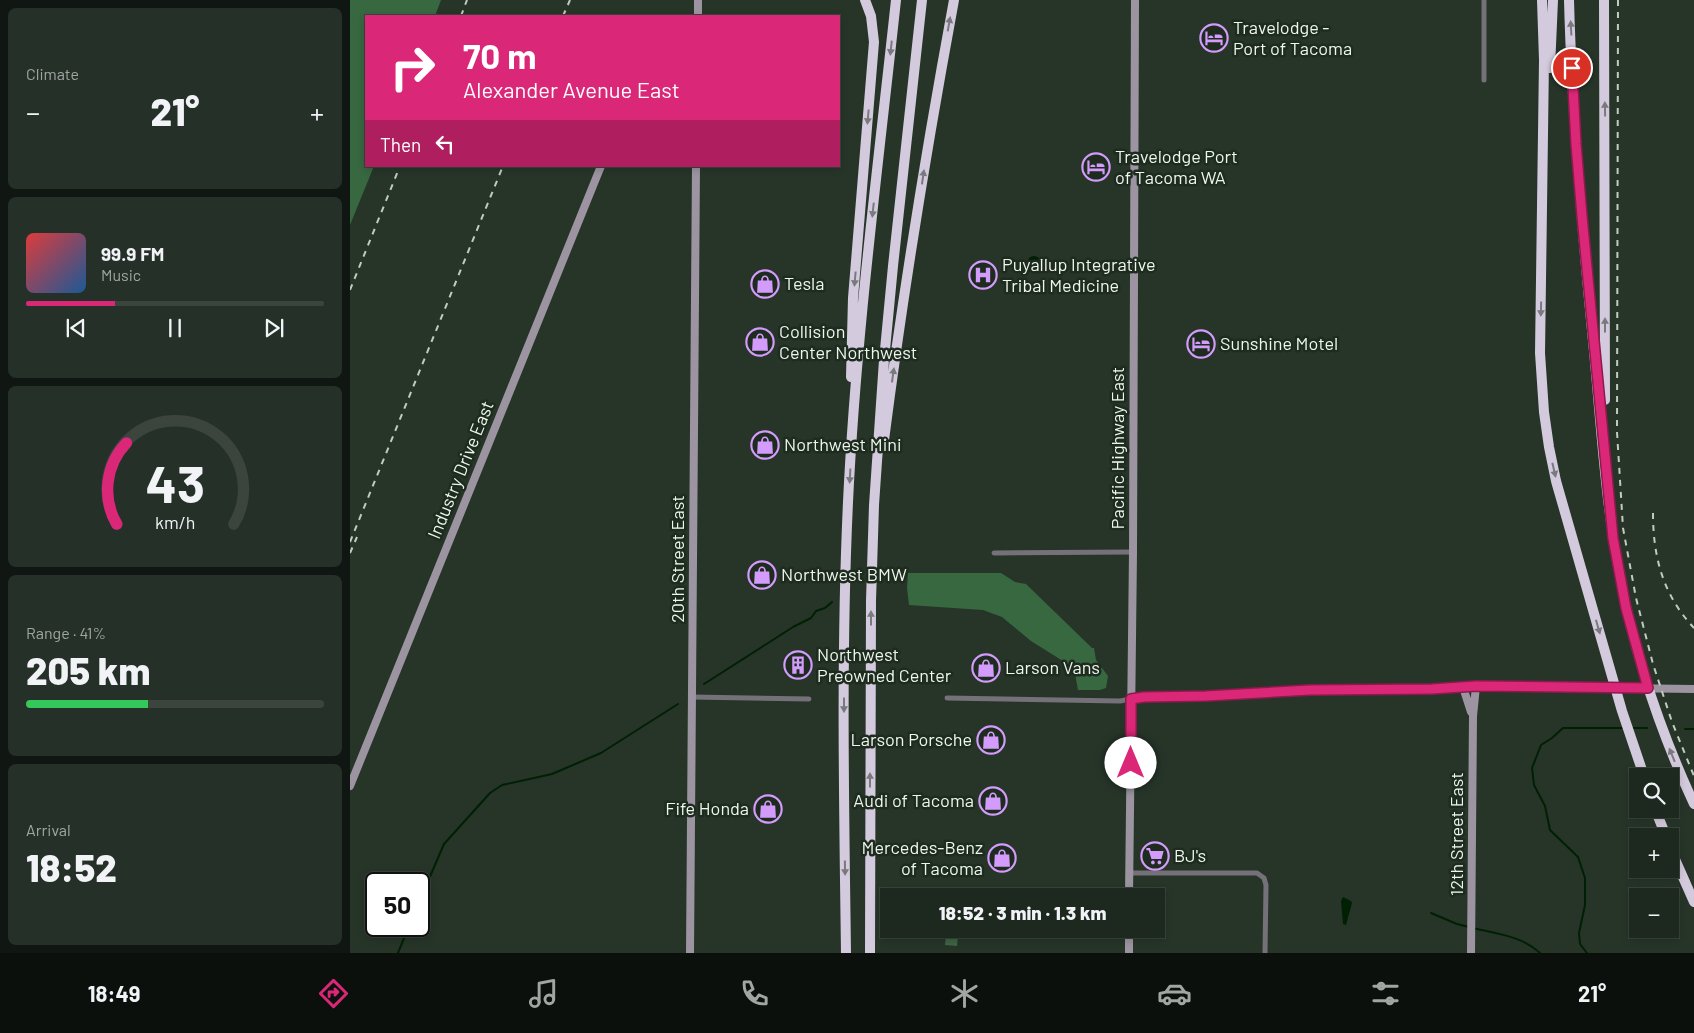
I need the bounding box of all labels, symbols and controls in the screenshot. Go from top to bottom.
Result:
one-way arrow [946,15,954,31]
place label: Travelodge - Port of Tacoma [1233,16,1352,59]
one-way arrow [1566,20,1574,36]
hotel icon: Travelodge - Port of Tacoma [1199,23,1229,53]
text: 70 m [463,34,537,76]
icon: right [380,35,445,100]
one-way arrow [886,41,894,57]
pin [1551,47,1593,89]
icon: arrive [1558,54,1586,82]
text: Climate [26,64,79,83]
text: Alexander Avenue East [463,76,680,102]
text: 21° [150,88,200,134]
text: − [26,95,40,129]
text: + [310,95,324,129]
one-way arrow [1601,100,1609,116]
one-way arrow [864,109,872,125]
icon: left [431,130,459,158]
text: Then [380,133,421,156]
place label: Travelodge Port of Tacoma WA [1115,145,1238,188]
hotel icon: Travelodge Port of Tacoma WA [1081,152,1111,182]
one-way arrow [920,168,928,184]
one-way arrow [869,202,877,218]
text: 99.9 FM [101,242,164,265]
place label: Puyallup Integrative Tribal Medicine [1002,253,1156,296]
hospital icon: Puyallup Integrative Tribal Medicine [968,260,998,290]
text: Music [101,265,141,284]
shop icon: Tesla [750,269,780,299]
one-way arrow [850,271,858,287]
place label: Tesla [784,272,824,294]
one-way arrow [1536,301,1544,317]
icon: previous [62,314,90,342]
icon: pause [161,314,189,342]
icon: next [260,314,288,342]
one-way arrow [1601,316,1609,332]
place label: Collision Center Northwest [779,320,917,363]
shop icon: Collision Center Northwest [745,327,775,357]
hotel icon: Sunshine Motel [1186,329,1216,359]
place label: Sunshine Motel [1220,332,1338,354]
one-way arrow [889,367,897,383]
street label: Pacific Highway East [1106,367,1128,529]
street label: Industry Drive East [422,397,498,542]
shop icon: Northwest Mini [750,430,780,460]
place label: Northwest Mini [784,433,902,455]
text: 43 [145,451,205,513]
one-way arrow [1550,463,1558,478]
one-way arrow [845,469,853,485]
street label: 20th Street East [666,495,688,623]
text: km/h [155,511,195,533]
shop icon: Northwest BMW [747,560,777,590]
place label: Northwest BMW [781,563,907,585]
one-way arrow [867,610,875,626]
one-way arrow [1594,619,1602,634]
text: Range · 41% [26,623,106,642]
place label: Northwest Preowned Center [817,643,952,686]
text: 205 km [26,647,150,693]
building icon: Northwest Preowned Center [783,650,813,680]
shop icon: Larson Vans [971,653,1001,683]
place label: Larson Vans [1005,656,1100,678]
one-way arrow [840,697,848,713]
shop icon: Larson Porsche [976,725,1006,755]
place label: Larson Porsche [850,728,972,750]
position arrow [1104,736,1156,788]
one-way arrow [1668,748,1676,762]
map controls [1629,768,1679,938]
button: search [1629,768,1679,818]
one-way arrow [866,772,874,788]
street label: 12th Street East [1445,772,1467,896]
shop icon: Audi of Tacoma [978,786,1008,816]
place label: Audi of Tacoma [853,789,974,811]
shop icon: Fife Honda [753,794,783,824]
place label: Fife Honda [665,797,749,819]
text: Arrival [26,820,71,839]
button: + [1629,828,1679,878]
place label: Mercedes-Benz of Tacoma [862,836,983,879]
supermarket icon: BJ's [1140,841,1170,871]
shop icon: Mercedes-Benz of Tacoma [987,843,1017,873]
text: 18:52 [26,844,117,890]
place label: BJ's [1174,844,1206,866]
one-way arrow [841,860,849,876]
speed limit sign: 50 [365,872,430,937]
button: − [1629,888,1679,938]
text: 18:52 · 3 min · 1.3 km [939,901,1106,924]
icon: directions [316,976,351,1011]
icon: music [526,976,561,1011]
icon: phone [737,976,772,1011]
icon: climate [947,976,982,1011]
icon: car [1157,976,1192,1011]
icon: filters [1368,976,1403,1011]
text: 18:49 [88,980,140,1006]
text: 21° [1578,980,1606,1006]

